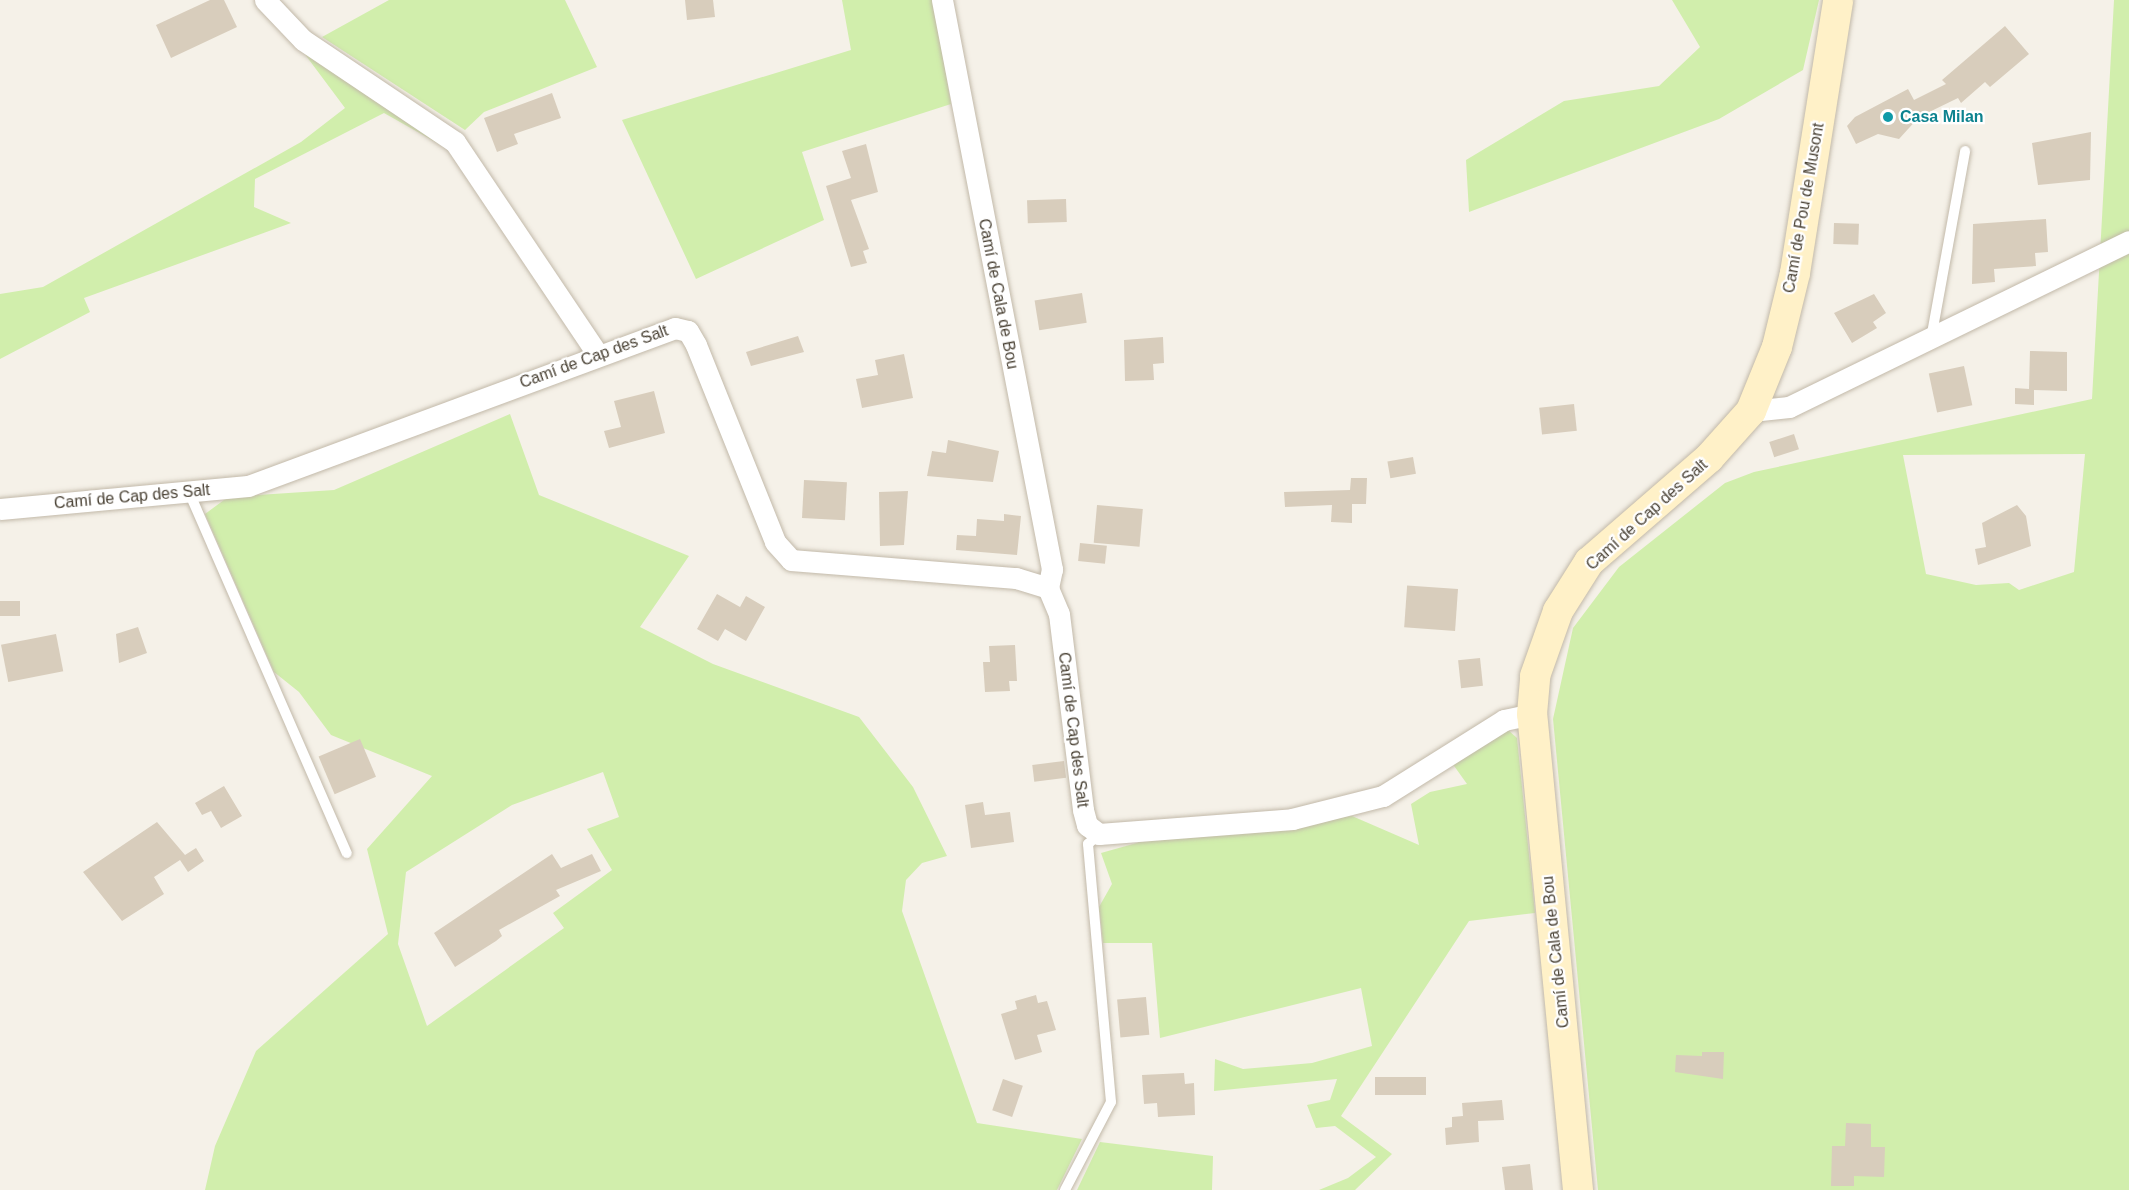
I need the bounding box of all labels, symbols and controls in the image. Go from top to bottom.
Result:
place label: Casa Milan [1900,107,1984,127]
marker: Casa Milan [1881,110,1895,124]
street label: Camí de Pou de Musont [1780,121,1828,295]
street label: Camí de Cala de Bou [974,217,1022,371]
street label: Camí de Cap des Salt [517,321,671,393]
street label: Camí de Cap des Salt [1582,455,1712,575]
street label: Camí de Cap des Salt [53,481,211,513]
street label: Camí de Cap des Salt [1054,651,1092,809]
street label: Camí de Cala de Bou [1538,875,1574,1029]

